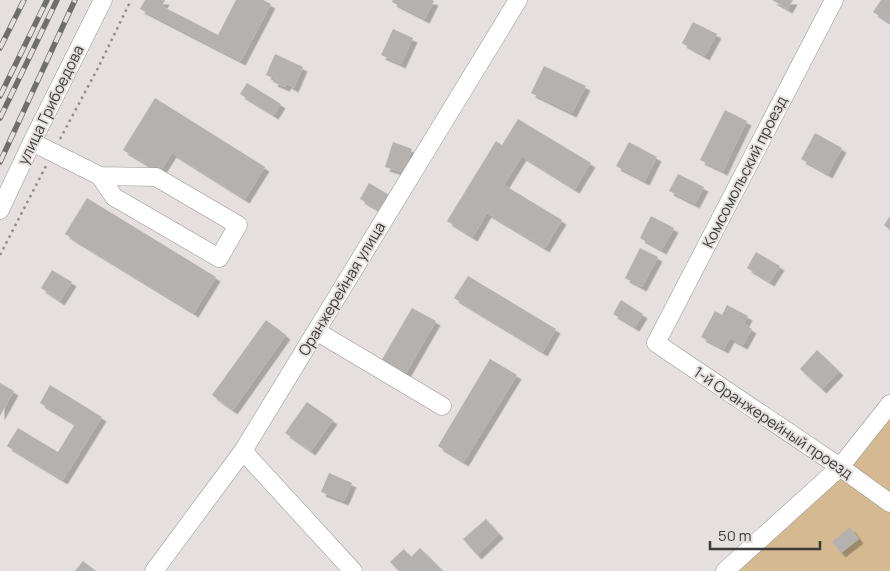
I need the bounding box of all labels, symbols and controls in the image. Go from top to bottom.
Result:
street label: улица Грибоедова [12,41,89,168]
street label: Комсомольский проезд [697,92,792,251]
street label: Оранжерейная улица [293,218,390,360]
street label: 1-й Оранжерейный проезд [690,361,857,484]
scale bar [710,518,820,550]
text: 50 m [718,525,752,546]

